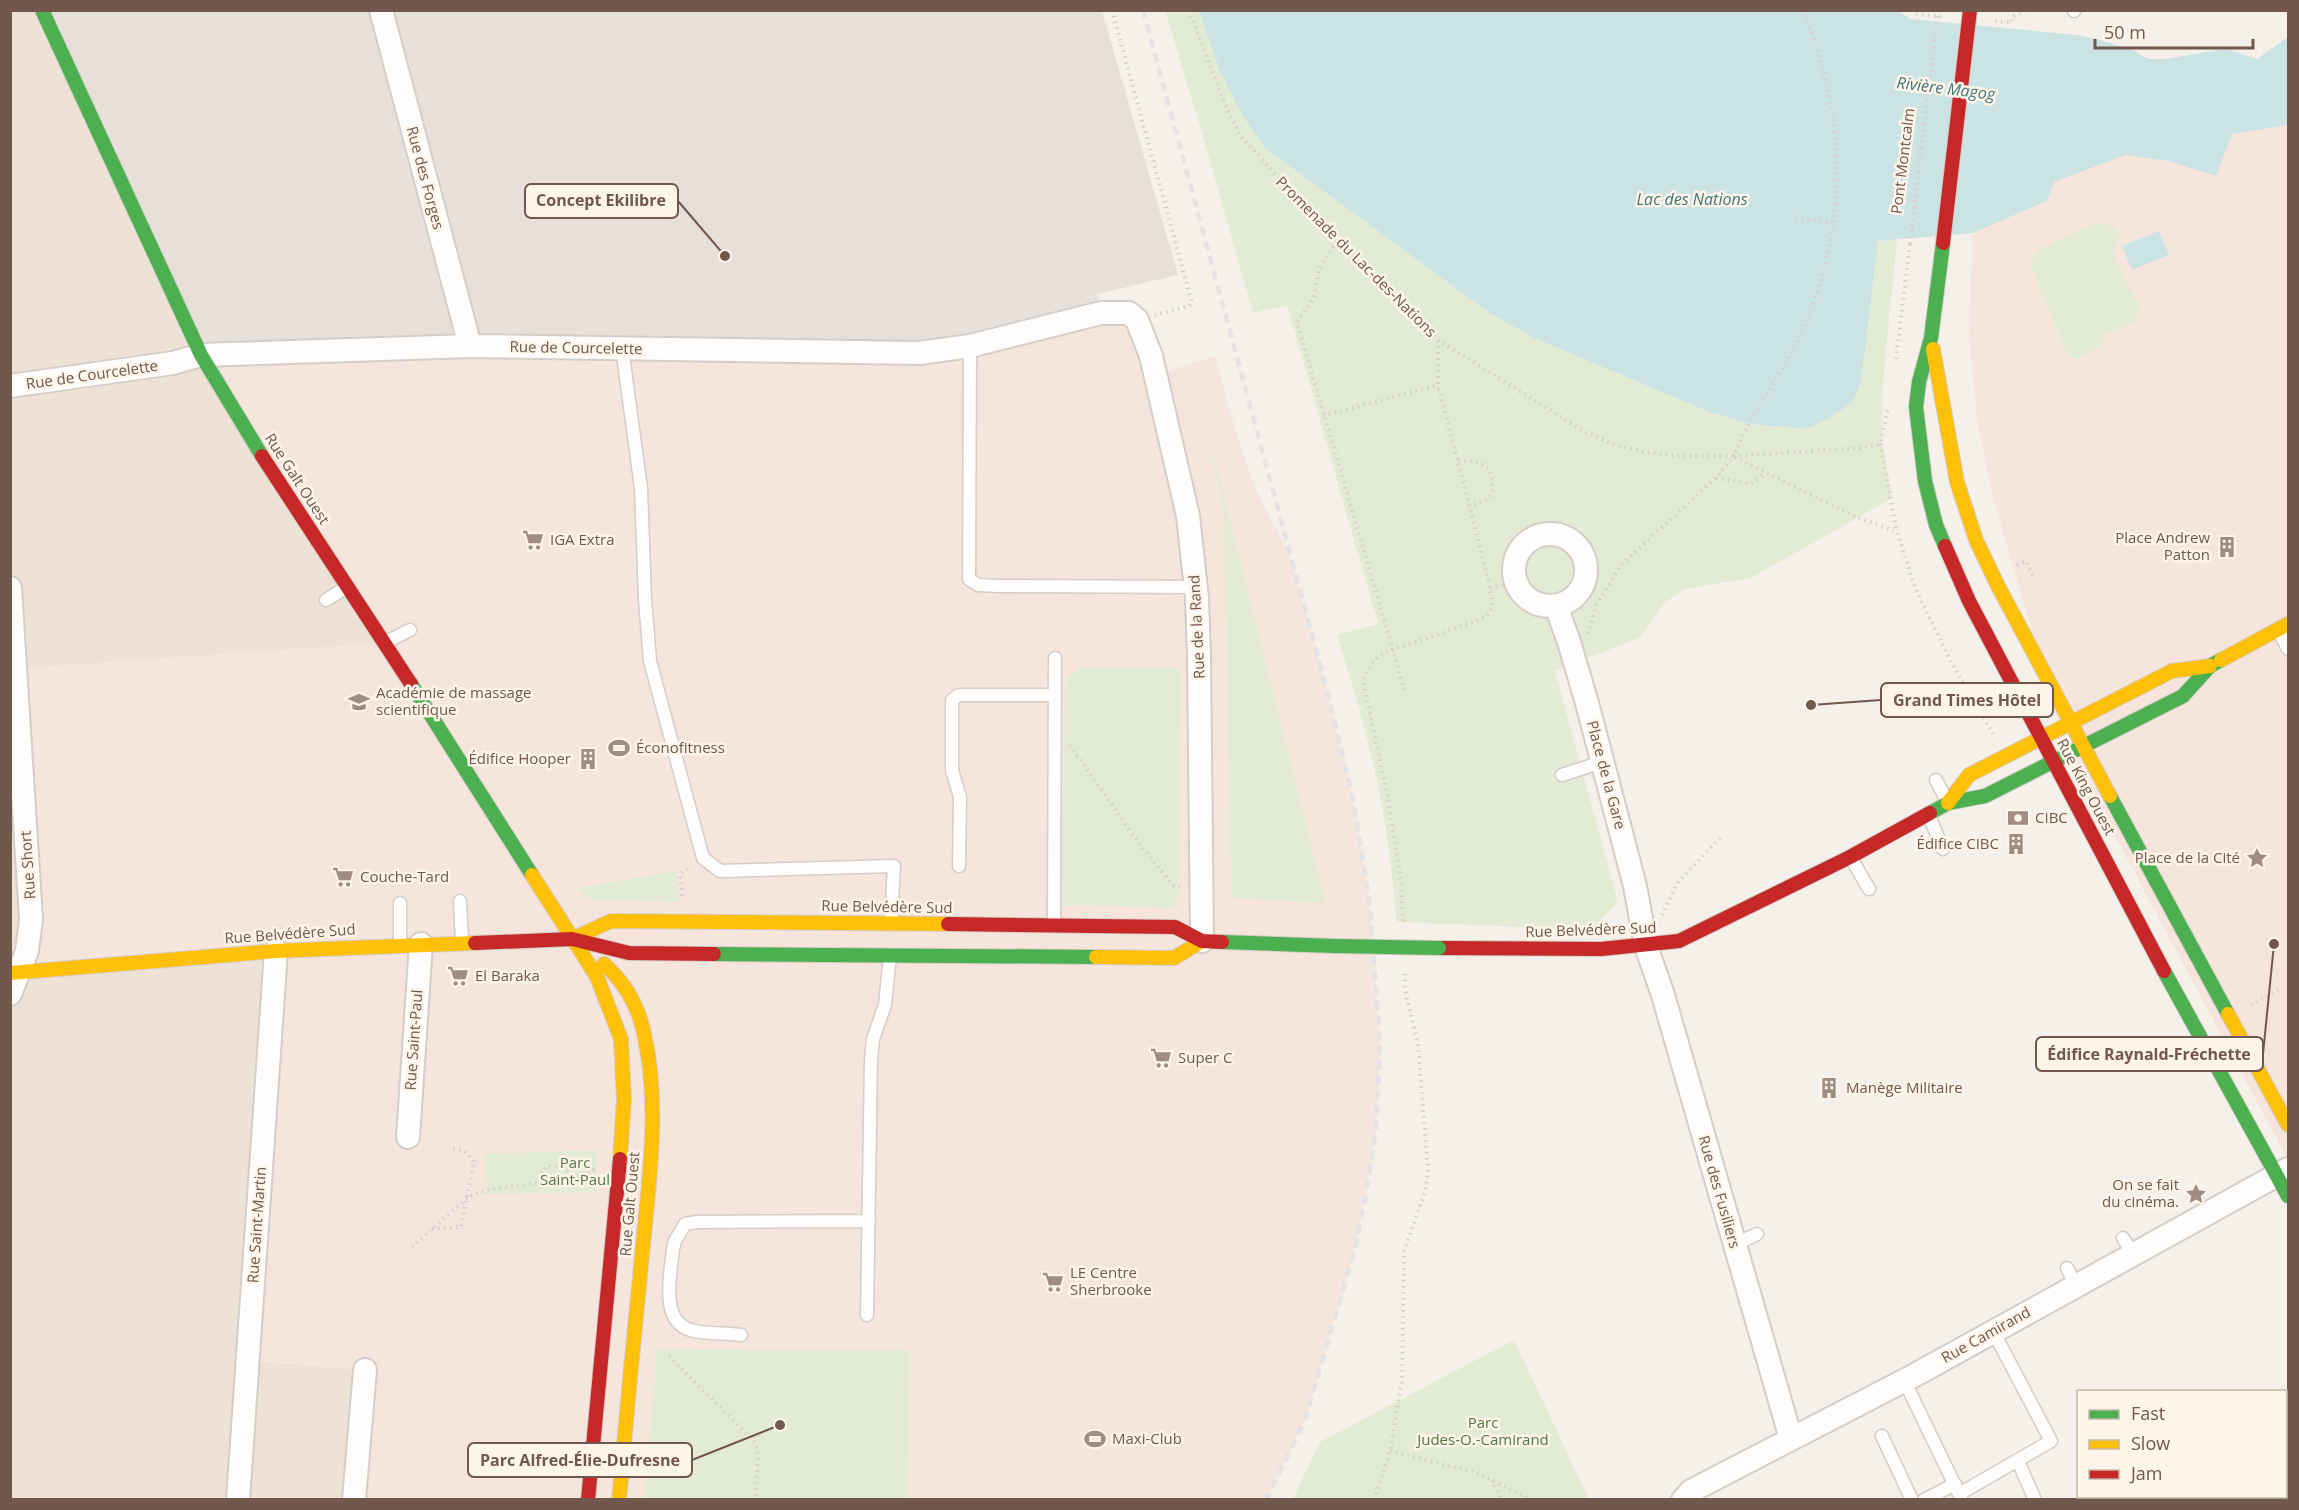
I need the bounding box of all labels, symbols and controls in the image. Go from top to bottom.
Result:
scale bar [2095,12,2252,50]
text: 50 m [2104,20,2146,44]
water label: Rivière Magog [1895,71,1997,105]
street label: Pont Montcalm [1886,107,1918,215]
street label: Rue des Forges [403,124,449,232]
street label: Promenade du Lac-des-Nations [1272,172,1441,341]
callout: Concept Ekilibre [525,184,678,218]
water label: Lac des Nations [1636,188,1748,210]
text: Concept Ekilibre [536,189,666,211]
street label: Rue de Courcelette [509,336,643,358]
street label: Rue de Courcelette [25,355,159,393]
street label: Rue Galt Ouest [261,429,335,528]
place label: Place Andrew Patton [2115,527,2210,564]
supermarket icon: IGA Extra [521,528,545,552]
place label: IGA Extra [550,529,614,549]
building icon: Place Andrew Patton [2215,535,2239,559]
street label: Rue de la Rand [1183,574,1209,680]
place label: Académie de massage scientifique [376,682,532,719]
callout: Grand Times Hôtel [1881,683,2053,717]
text: Grand Times Hôtel [1893,689,2041,711]
school or university icon: Académie de massage scientifique [347,690,371,714]
street label: Place de la Gare [1583,718,1631,831]
street label: Rue King Ouest [2053,735,2121,838]
sports icon: Éconofitness [607,736,631,760]
place label: Éconofitness [636,737,725,757]
building icon: Édifice Hooper [576,747,600,771]
place label: Édifice Hooper [469,748,571,768]
bank icon: CIBC [2006,806,2030,830]
place label: CIBC [2035,807,2068,827]
street label: Rue Short [15,830,39,900]
building icon: Édifice CIBC [2004,832,2028,856]
place label: Édifice CIBC [1917,833,1999,853]
place icon: Place de la Cité [2245,846,2269,870]
place label: Place de la Cité [2135,847,2240,867]
supermarket icon: Couche-Tard [331,865,355,889]
place label: Couche-Tard [360,866,449,886]
street label: Rue Belvédère Sud [821,895,953,917]
street label: Rue Belvédère Sud [1525,917,1657,941]
street label: Rue Belvédère Sud [224,918,356,948]
supermarket icon: El Baraka [446,964,470,988]
place label: El Baraka [475,965,540,985]
street label: Rue Saint-Paul [400,989,426,1091]
callout: Édifice Raynald-Fréchette [2036,1037,2263,1071]
text: Édifice Raynald-Fréchette [2047,1043,2251,1065]
supermarket icon: Super C [1149,1046,1173,1070]
place label: Super C [1178,1047,1233,1067]
building icon: Manège Militaire [1817,1076,1841,1100]
place label: Manège Militaire [1846,1077,1963,1097]
street label: Rue des Fusiliers [1694,1133,1746,1251]
street label: Rue Galt Ouest [614,1151,644,1257]
park label: Parc Saint-Paul [540,1152,610,1189]
street label: Rue Saint-Martin [242,1166,270,1284]
place label: On se fait du cinéma. [2102,1174,2179,1211]
place icon: On se fait du cinéma. [2184,1182,2208,1206]
place label: LE Centre Sherbrooke [1070,1262,1152,1299]
supermarket icon: LE Centre Sherbrooke [1041,1270,1065,1294]
street label: Rue Camirand [1937,1301,2034,1367]
legend [2077,1390,2287,1498]
text: Fast [2131,1401,2165,1425]
park label: Parc Judes-O.-Camirand [1415,1412,1549,1449]
sports icon: Maxi-Club [1083,1427,1107,1451]
place label: Maxi-Club [1112,1428,1182,1448]
text: Slow [2131,1431,2170,1455]
callout: Parc Alfred-Élie-Dufresne [468,1443,692,1477]
text: Parc Alfred-Élie-Dufresne [480,1449,680,1471]
text: Jam [2129,1461,2163,1485]

